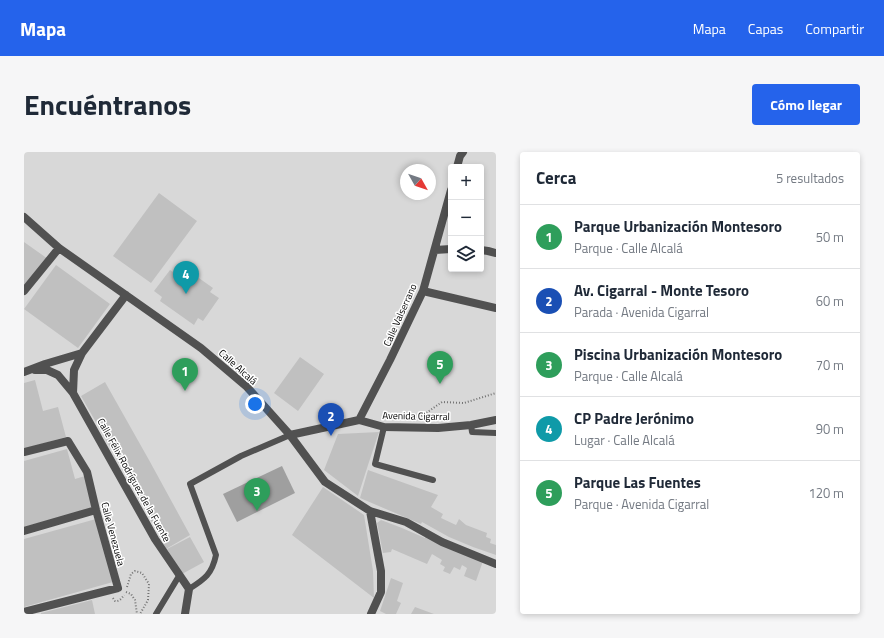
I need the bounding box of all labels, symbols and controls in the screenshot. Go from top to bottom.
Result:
text: Mapa [20,14,66,43]
text: Mapa [693,18,726,39]
text: Capas [748,18,783,39]
text: Compartir [805,18,864,39]
text: Encuéntranos [24,83,191,126]
button: Cómo llegar [752,84,860,125]
north arrow [400,164,436,200]
map controls [448,164,484,272]
button: + [448,164,484,200]
text: Cerca [536,165,576,191]
text: 5 resultados [776,168,844,188]
button: − [448,200,484,236]
text: Parque Urbanización Montesoro [574,215,782,238]
text: 1 [545,227,553,247]
text: 50 m [816,227,844,247]
button: layers [448,236,484,272]
text: Parque · Calle Alcalá [574,238,683,258]
pin: 4 [173,261,199,294]
text: Av. Cigarral - Monte Tesoro [574,279,749,302]
street label: Calle Valserrano [379,281,421,349]
text: 2 [545,291,553,311]
text: 60 m [816,291,844,311]
text: Parada · Avenida Cigarral [574,302,709,322]
text: Piscina Urbanización Montesoro [574,343,782,366]
street label: Calle Alcalá [215,346,261,388]
pin: 5 [427,351,453,384]
text: 3 [545,355,553,375]
text: 70 m [816,355,844,375]
pin: 1 [172,358,198,391]
text: Parque · Calle Alcalá [574,366,683,386]
your location [245,394,265,414]
pin: 2 [318,403,344,436]
text: CP Padre Jerónimo [574,407,694,430]
street label: Avenida Cigarral [382,408,450,424]
street label: Calle Félix Rodríguez de la Fuente [94,415,174,545]
text: 4 [545,419,553,439]
text: 90 m [816,419,844,439]
text: Lugar · Calle Alcalá [574,430,675,450]
text: Parque Las Fuentes [574,471,701,494]
pin: 3 [244,478,270,511]
text: 5 [545,483,553,503]
text: 120 m [808,483,844,503]
text: Parque · Avenida Cigarral [574,494,709,514]
street label: Calle Venezuela [97,500,129,568]

